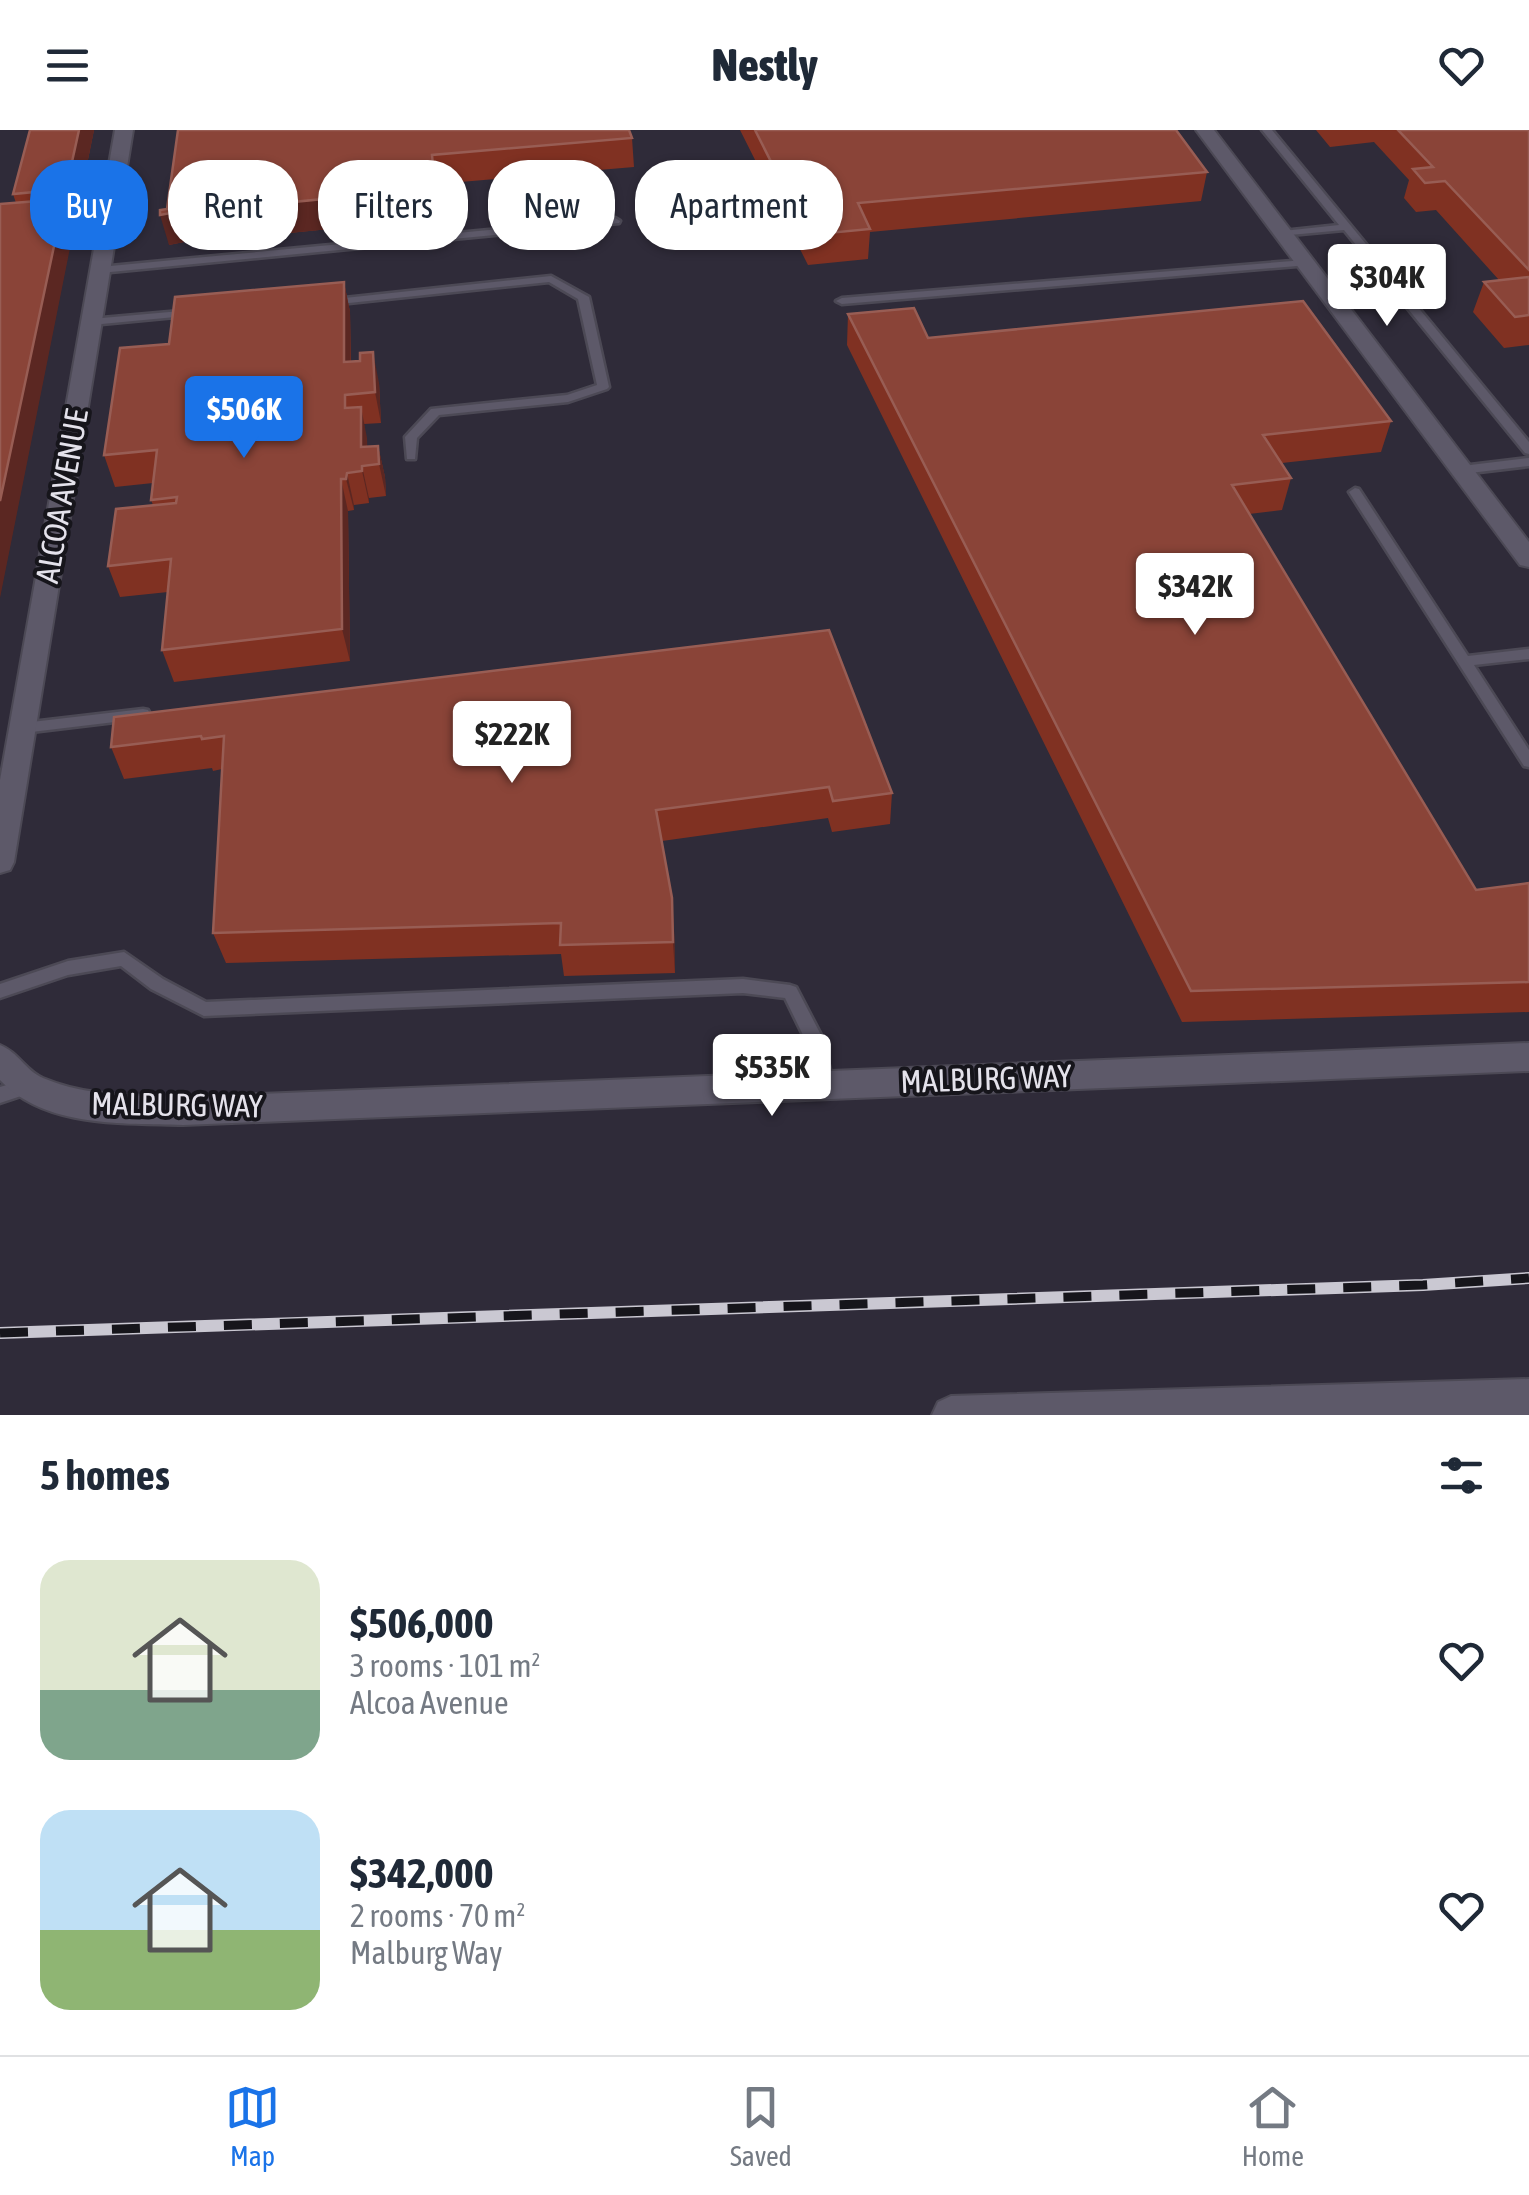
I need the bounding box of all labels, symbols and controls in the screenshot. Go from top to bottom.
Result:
icon: menu [40,38,95,93]
icon: heart [1434,38,1489,93]
text: Nestly [712,39,817,91]
chip: Buy [30,160,148,250]
chip: Rent [168,160,298,250]
chip: Filters [318,160,468,250]
chip: New [488,160,615,250]
chip: Apartment [635,160,843,250]
pin: $304K [1317,244,1457,329]
text: $304K [1350,258,1424,295]
pin: $506K [174,376,314,461]
text: $506K [207,390,281,427]
street label: ALCOA AVENUE [28,406,95,586]
pin: $342K [1125,553,1265,638]
text: $342K [1158,567,1232,604]
pin: $222K [442,701,582,786]
text: $222K [475,715,549,752]
pin: $535K [702,1034,842,1119]
text: $535K [735,1048,809,1085]
street label: MALBURG WAY [900,1057,1073,1100]
street label: MALBURG WAY [91,1085,264,1125]
icon: filters [1434,1448,1489,1503]
text: 5 homes [40,1451,170,1499]
text: $506,000 [350,1599,494,1647]
icon: home [120,1600,240,1720]
icon: heart [1434,1633,1489,1688]
text: 3 rooms · 101 m² [350,1647,540,1684]
text: Alcoa Avenue [350,1684,509,1721]
text: $342,000 [350,1849,494,1897]
icon: home [120,1850,240,1970]
icon: heart [1434,1883,1489,1938]
text: 2 rooms · 70 m² [350,1897,525,1934]
text: Malburg Way [350,1934,502,1971]
tab: Map [225,2080,280,2172]
tab: Saved [730,2080,792,2172]
tab: Home [1242,2080,1304,2172]

